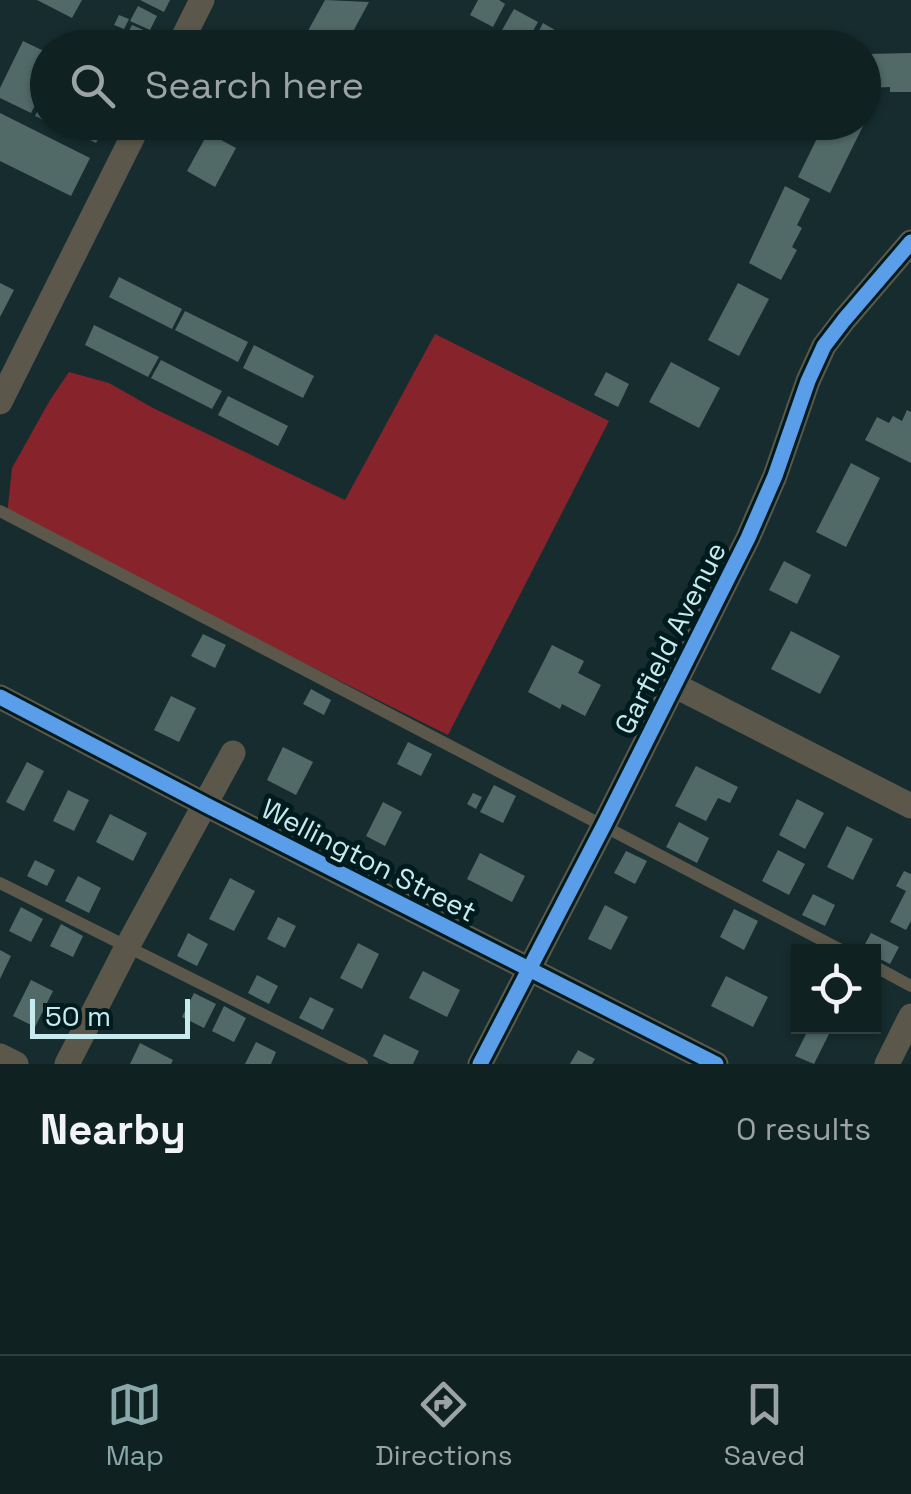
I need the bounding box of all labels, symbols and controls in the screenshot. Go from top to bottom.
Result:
search box [30,30,881,140]
icon: search [65,58,120,113]
text: Search here [145,61,364,109]
street label: Garfield Avenue [606,536,734,740]
street label: Wellington Street [256,790,482,930]
map controls [791,944,881,1034]
button: locate [791,944,881,1034]
scale bar [30,994,190,1038]
text: 50 m [45,998,111,1034]
text: Nearby [40,1103,186,1156]
text: 0 results [736,1109,871,1149]
tab: Map [106,1377,164,1473]
tab: Directions [375,1377,512,1473]
tab: Saved [724,1377,805,1473]

